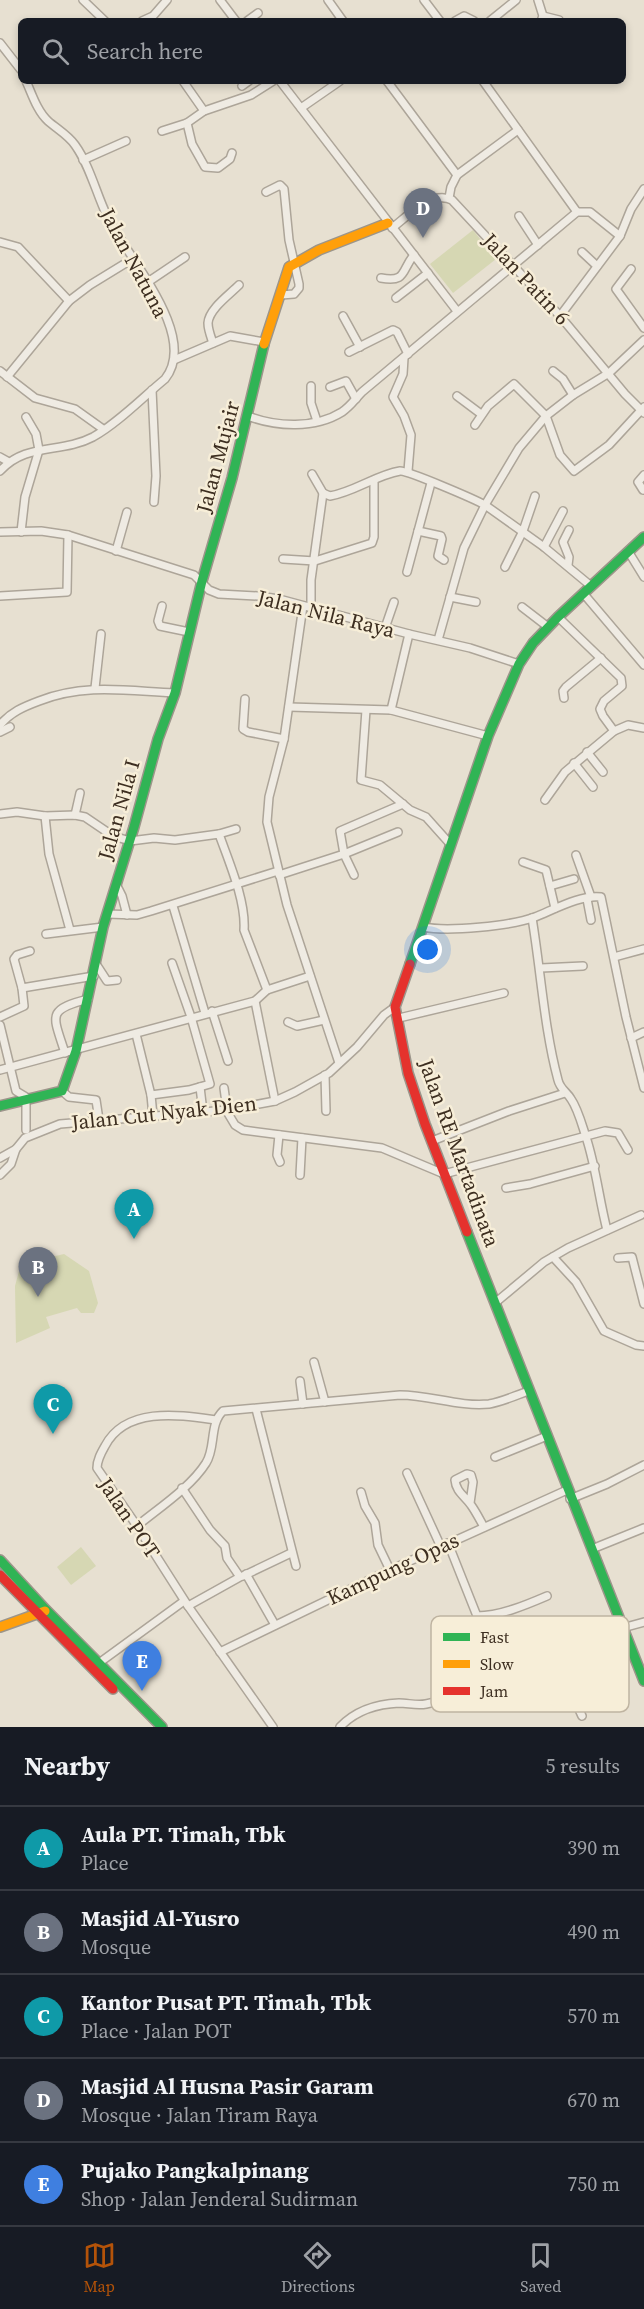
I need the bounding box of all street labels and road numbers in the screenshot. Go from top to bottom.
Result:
street label: Jalan Natuna [93,202,176,323]
street label: Jalan Patin 6 [475,225,577,331]
street label: Jalan Mujair [188,398,246,517]
street label: Jalan Nila Raya [253,582,398,645]
street label: Jalan Nila I [90,756,147,865]
street label: Jalan RE Martadinata [412,1054,507,1251]
street label: Jalan Cut Nyak Dien [69,1088,258,1137]
street label: Jalan POT [91,1471,167,1564]
street label: Kampung Opas [322,1525,464,1612]

